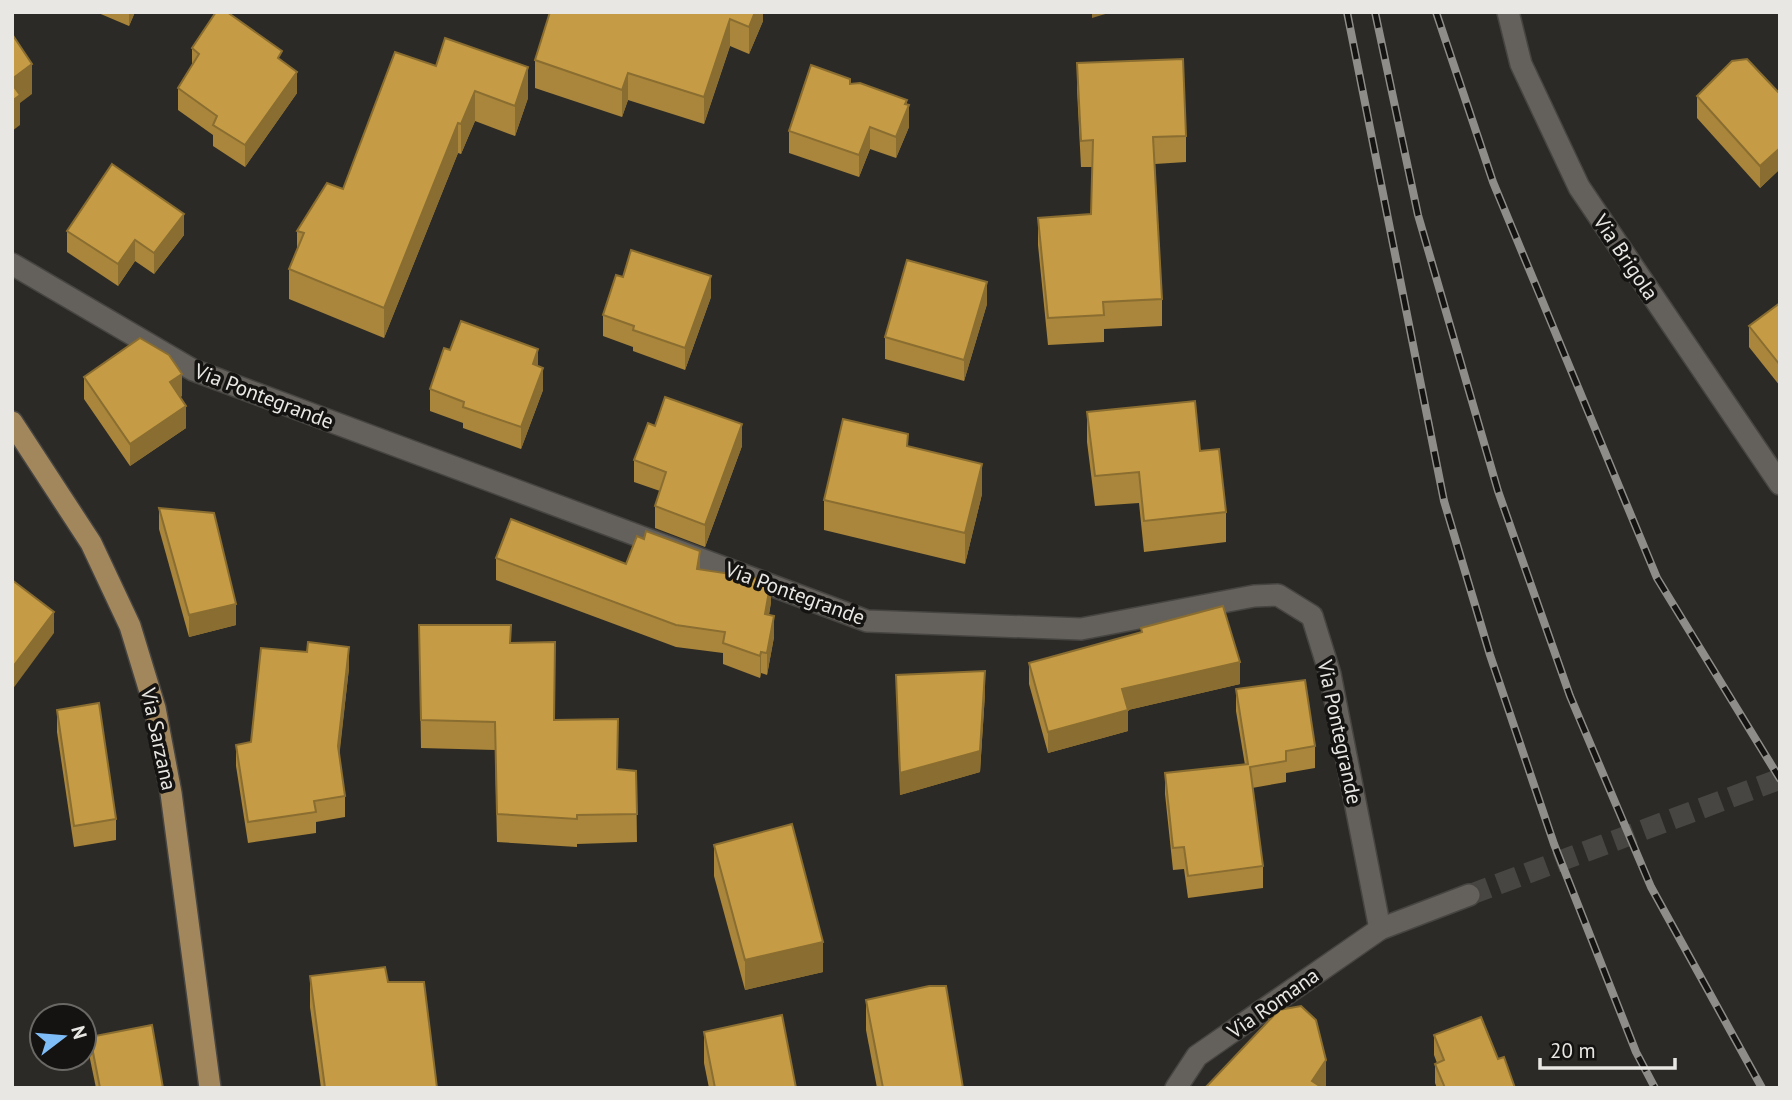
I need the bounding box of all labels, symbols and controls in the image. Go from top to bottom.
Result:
street label: Via Brigola [1587,208,1665,305]
street label: Via Pontegrande [190,357,337,435]
street label: Via Pontegrande [720,555,869,631]
street label: Via Pontegrande [1311,656,1368,807]
street label: Via Sarzana [135,684,183,793]
street label: Via Romana [1221,962,1324,1045]
north arrow [28,1002,98,1072]
text: N [66,1023,93,1042]
scale bar [1540,1026,1675,1070]
text: 20 m [1550,1037,1596,1064]

